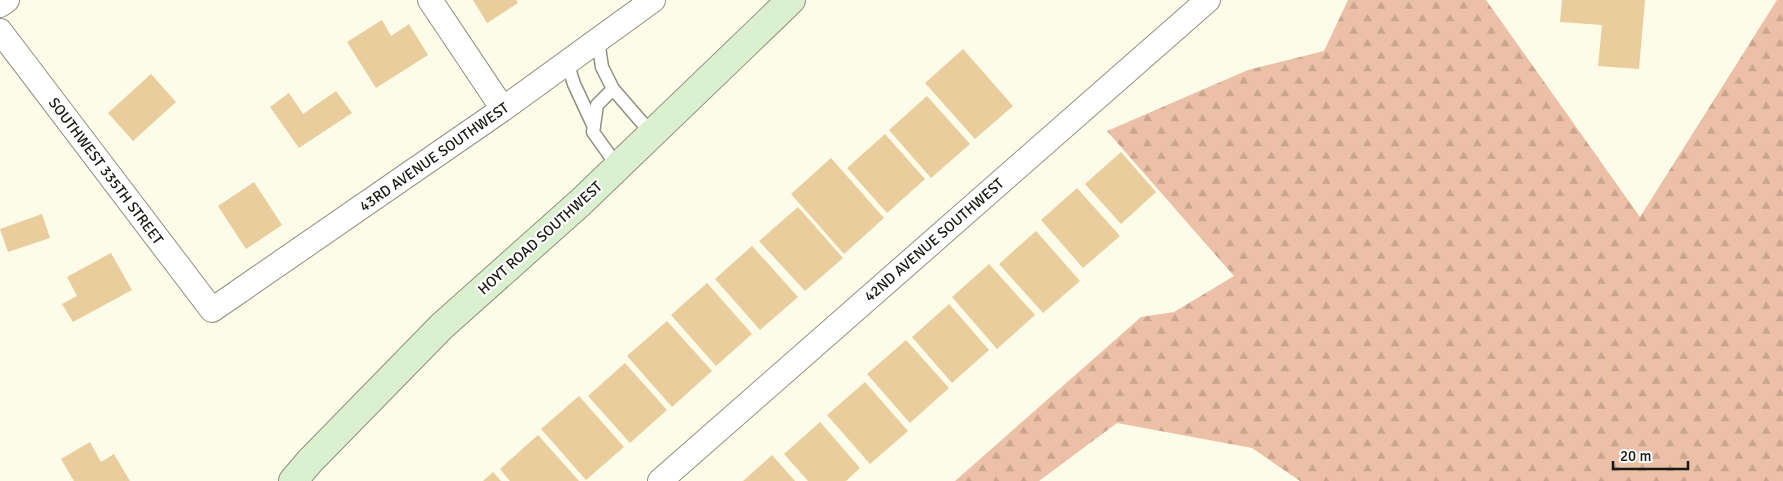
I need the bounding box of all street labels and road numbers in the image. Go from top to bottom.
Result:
street label: SOUTHWEST 335TH STREET [45,94,168,249]
street label: 43RD AVENUE SOUTHWEST [356,98,513,215]
street label: 42ND AVENUE SOUTHWEST [860,174,1008,306]
street label: HOYT ROAD SOUTHWEST [474,177,606,298]

